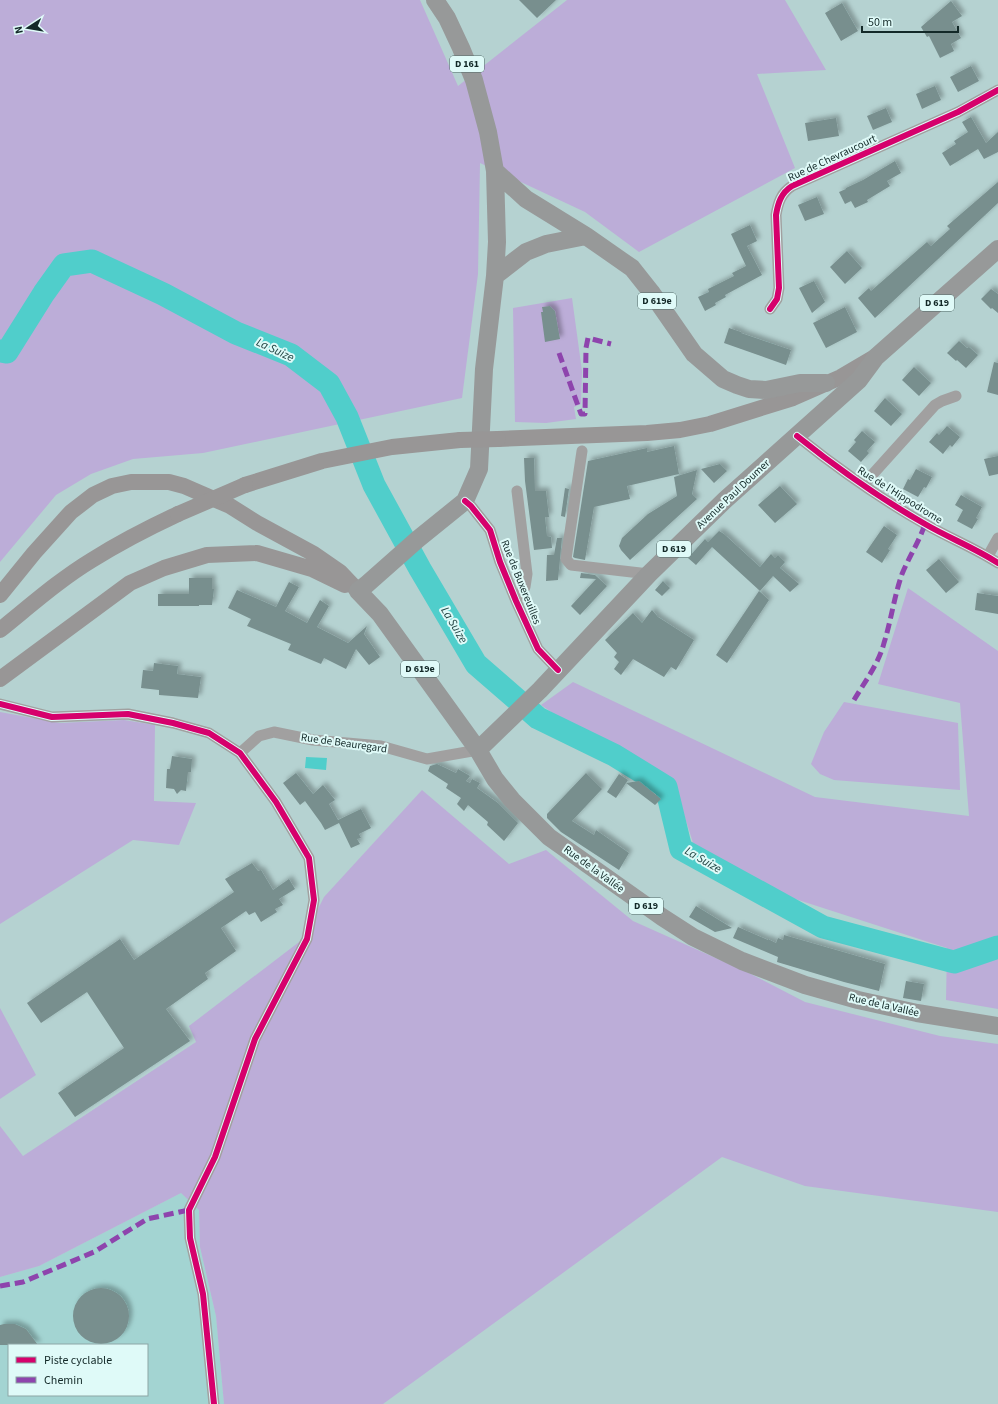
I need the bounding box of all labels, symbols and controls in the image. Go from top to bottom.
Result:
north arrow [8,8,48,48]
scale bar [862,8,958,34]
text: 50 m [868,14,892,31]
text: N [11,25,27,35]
road number: D 161 [450,56,484,72]
street label: Rue de Chevraucourt [785,131,879,185]
road number: D 619e [638,293,676,309]
road number: D 619 [920,295,954,311]
water label: La Suize [253,334,297,366]
street label: Avenue Paul Doumer [693,456,773,532]
street label: Rue de l'Hippodrome [855,463,946,528]
street label: Rue de Buxereuilles [497,538,545,627]
road number: D 619 [657,541,691,557]
water label: La Suize [436,603,472,647]
road number: D 619e [401,661,439,677]
street label: Rue de Beauregard [300,730,388,756]
street label: Rue de la Vallée [561,842,628,896]
water label: La Suize [681,843,725,877]
road number: D 619 [629,898,663,914]
street label: Rue de la Vallée [847,990,921,1020]
legend [8,1344,148,1396]
text: Piste cyclable [44,1352,112,1369]
text: Chemin [44,1372,83,1389]

